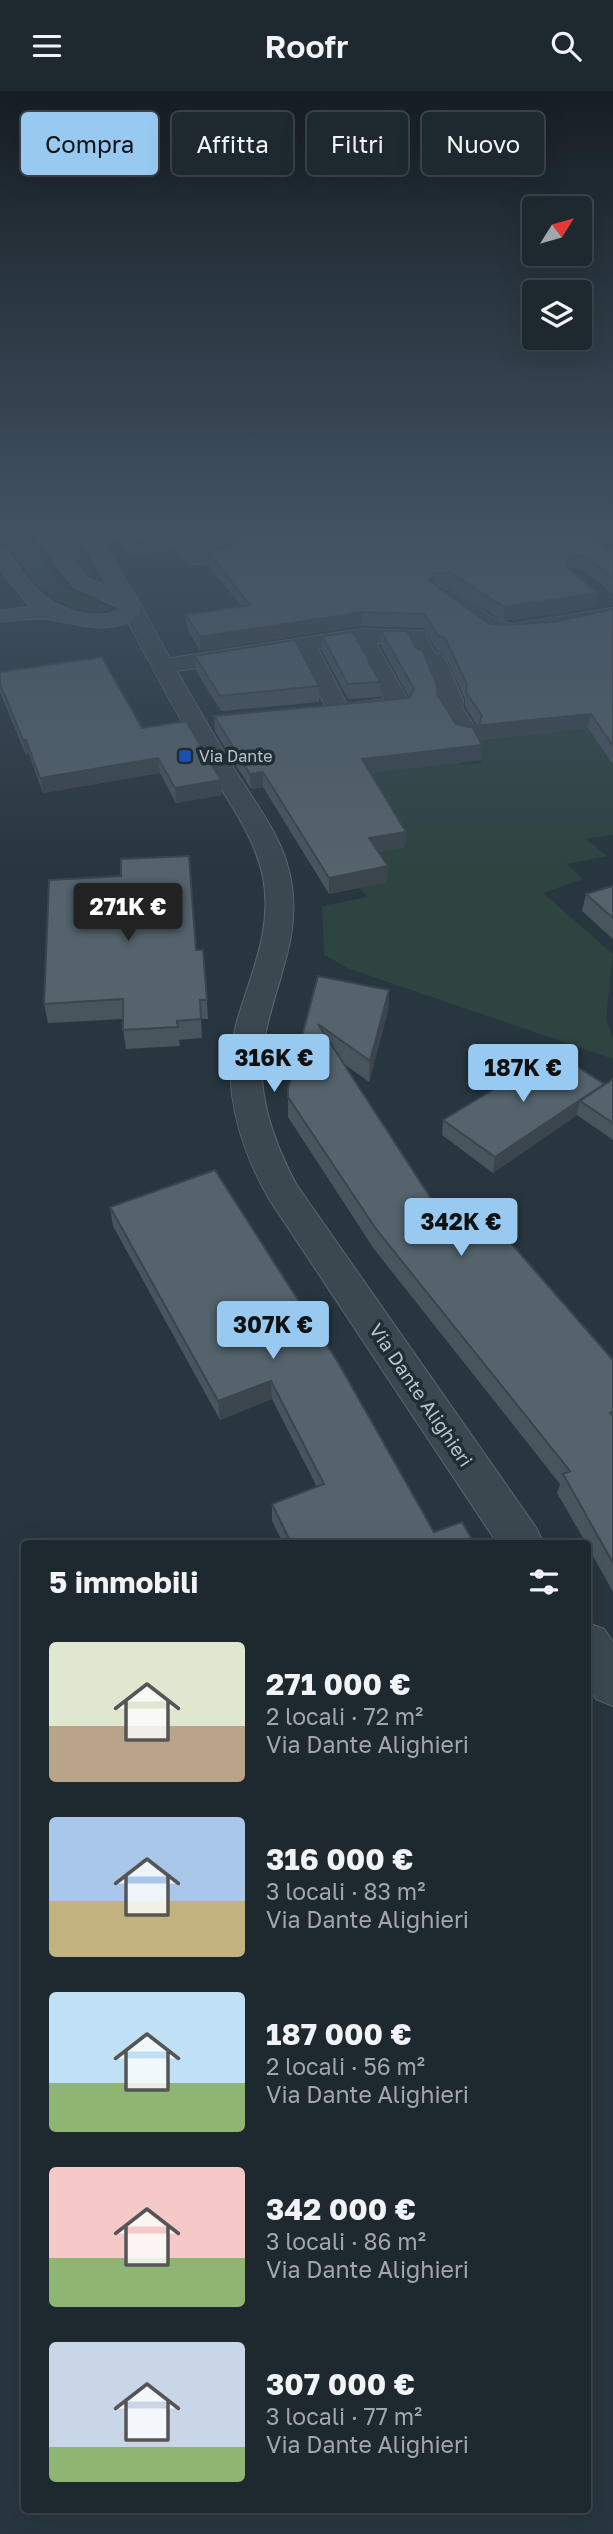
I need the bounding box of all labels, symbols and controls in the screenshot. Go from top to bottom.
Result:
icon: menu [28,27,66,65]
text: Roofr [265,27,348,65]
icon: search [547,27,585,65]
chip: Compra [21,112,158,175]
chip: Affitta [172,112,293,175]
chip: Filtri [307,112,408,175]
chip: Nuovo [422,112,544,175]
north arrow [522,196,592,266]
map controls [522,196,592,350]
button: layers [522,280,592,350]
place label: Via Dante [199,746,273,766]
marker: Via Dante [177,748,193,764]
pin: 271K € [71,883,185,943]
text: 271K € [89,892,167,920]
pin: 316K € [217,1035,331,1094]
text: 316K € [234,1043,314,1071]
pin: 187K € [466,1045,580,1104]
text: 187K € [484,1053,562,1081]
pin: 342K € [404,1199,518,1258]
text: 342K € [420,1207,502,1235]
pin: 307K € [216,1301,330,1361]
text: 307K € [233,1310,313,1338]
street label: Via Dante Alighieri [365,1319,478,1471]
icon: filters [525,1563,563,1601]
text: 5 immobili [49,1564,198,1600]
text: 271 000 € [266,1666,411,1702]
icon: home [105,1670,189,1754]
text: 2 locali · 72 m² [266,1702,423,1730]
text: Via Dante Alighieri [266,1730,469,1758]
text: 316 000 € [266,1841,413,1877]
icon: home [105,1845,189,1929]
text: 3 locali · 83 m² [266,1877,425,1905]
text: Via Dante Alighieri [266,1905,469,1933]
text: 187 000 € [266,2016,412,2052]
icon: home [105,2020,189,2104]
text: 2 locali · 56 m² [266,2052,425,2080]
text: Via Dante Alighieri [266,2080,469,2108]
text: 342 000 € [266,2191,416,2227]
icon: home [105,2195,189,2279]
text: 3 locali · 86 m² [266,2227,426,2255]
text: Via Dante Alighieri [266,2255,469,2283]
text: 307 000 € [266,2366,415,2402]
icon: home [105,2370,189,2454]
text: 3 locali · 77 m² [266,2402,422,2430]
text: Via Dante Alighieri [266,2430,469,2458]

